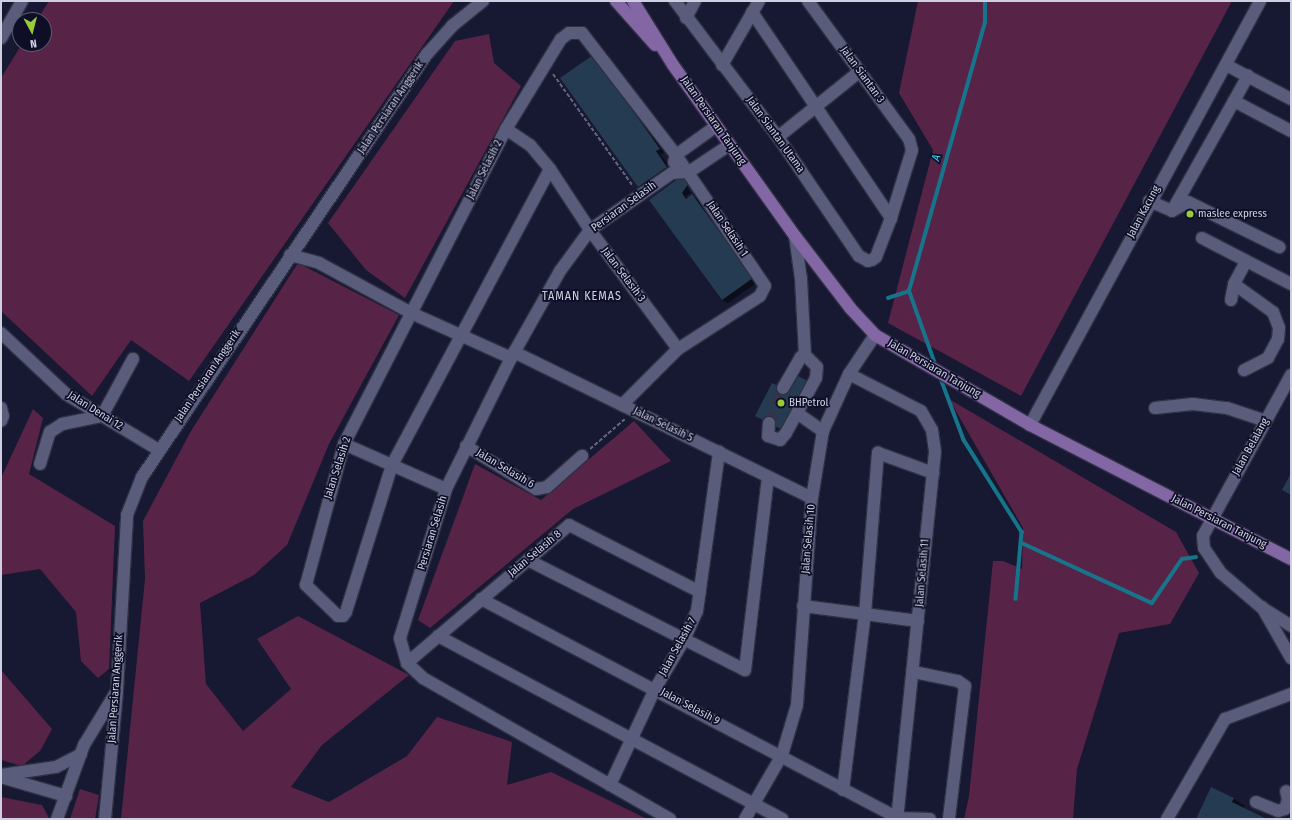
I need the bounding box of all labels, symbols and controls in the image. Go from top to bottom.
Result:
north arrow [12,12,52,52]
text: N [29,37,37,50]
street label: Jalan Siantan 3 [837,44,887,106]
street label: Jalan Persiaran Anggerik [355,59,427,157]
street label: Jalan Persiaran Tanjung [678,74,748,168]
street label: Jalan Siantan Utama [743,94,807,176]
street label: Jalan Selasih 2 [464,138,506,202]
water label: A [929,153,945,163]
street label: Persiaran Selasih [589,179,659,235]
street label: Jalan Kacung [1125,184,1163,240]
street label: Jalan Selasih 1 [704,199,750,259]
place label: maslee express [1198,207,1267,221]
marker: maslee express [1185,209,1195,219]
street label: Jalan Selasih 3 [598,245,648,305]
district label: TAMAN KEMAS [542,290,622,304]
street label: Jalan Persiaran Anggerik [172,327,244,425]
street label: Jalan Persiaran Tanjung [885,337,983,401]
street label: Jalan Denai 12 [65,389,125,433]
place label: BHPetrol [789,396,828,410]
marker: BHPetrol [776,398,786,408]
street label: Jalan Selasih 5 [631,405,695,445]
street label: Jalan Belalang [1230,416,1272,478]
street label: Jalan Selasih 2 [322,435,354,501]
street label: Jalan Selasih 6 [474,447,536,491]
street label: Jalan Persiaran Tanjung [1169,492,1269,552]
street label: Persiaran Selasih [415,494,451,572]
street label: Jalan Selasih 10 [799,504,819,574]
street label: Jalan Selasih 8 [506,528,564,580]
street label: Jalan Selasih 11 [913,538,933,608]
street label: Jalan Selasih 7 [657,616,699,678]
street label: Jalan Persiaran Anggerik [106,634,126,744]
street label: Jalan Selasih 9 [658,686,722,728]

